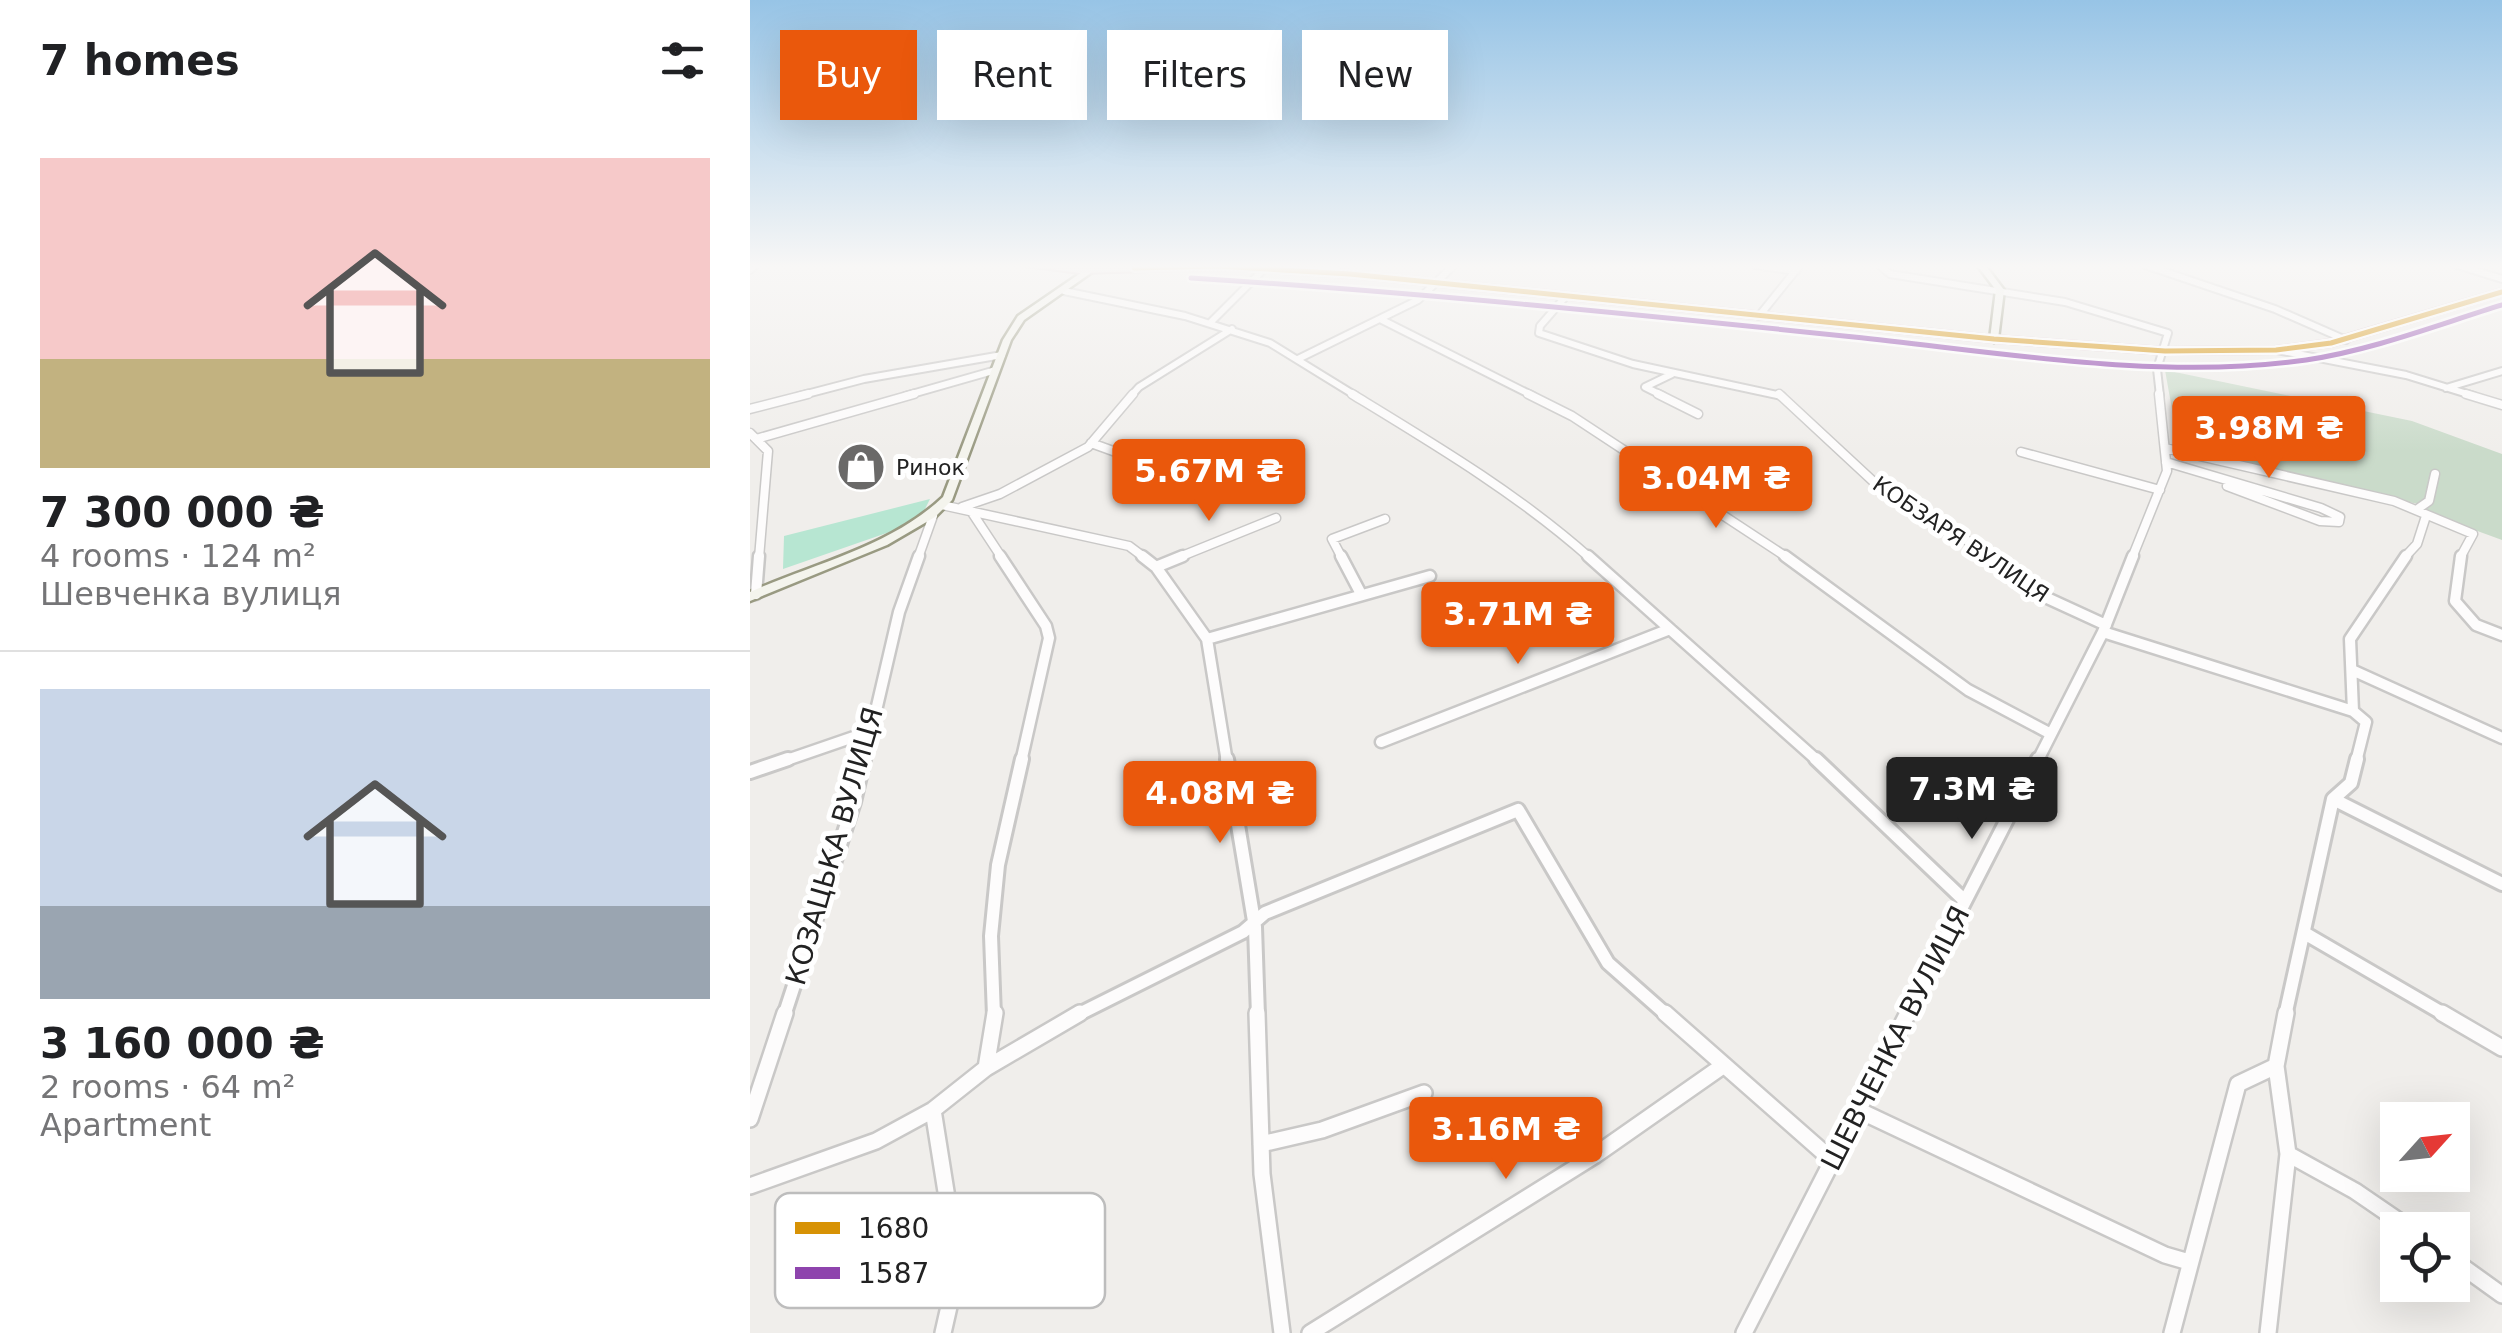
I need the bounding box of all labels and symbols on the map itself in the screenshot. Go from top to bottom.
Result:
pin: 3.98M ₴ [2177,396,2361,481]
pin: 5.67M ₴ [1117,439,1301,524]
shop icon: Ринок [835,441,887,493]
pin: 3.04M ₴ [1624,446,1808,531]
place label: Ринок [896,455,965,480]
street label: КОБЗАРЯ ВУЛИЦЯ [1868,471,2053,608]
pin: 3.71M ₴ [1426,582,1610,667]
street label: КОЗАЦЬКА ВУЛИЦЯ [779,703,890,989]
pin: 7.3M ₴ [1891,757,2053,842]
pin: 4.08M ₴ [1128,761,1312,846]
street label: ШЕВЧЕНКА ВУЛИЦЯ [1814,901,1976,1176]
pin: 3.16M ₴ [1414,1097,1598,1182]
north arrow [2380,1102,2470,1192]
legend [775,1193,1105,1308]
text: 1680 [858,1212,929,1245]
text: 1587 [858,1257,929,1290]

